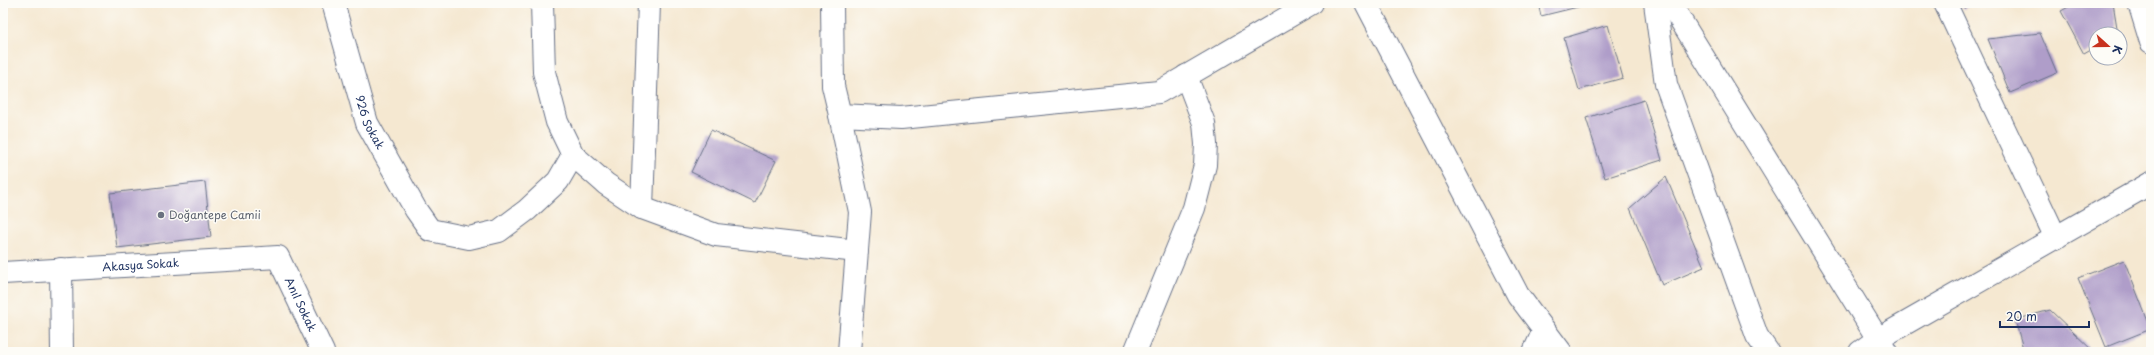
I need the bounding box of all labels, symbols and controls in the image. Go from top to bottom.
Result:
north arrow [2088,26,2128,66]
text: K [2108,43,2127,57]
street label: 926 Sokak [352,93,389,153]
place label: Doğantepe Camii [169,206,261,223]
marker: Doğantepe Camii [156,210,166,220]
street label: Akasya Sokak [102,254,180,275]
street label: Anıl Sokak [281,274,321,335]
scale bar [2000,303,2089,329]
text: 20 m [2006,307,2037,325]

